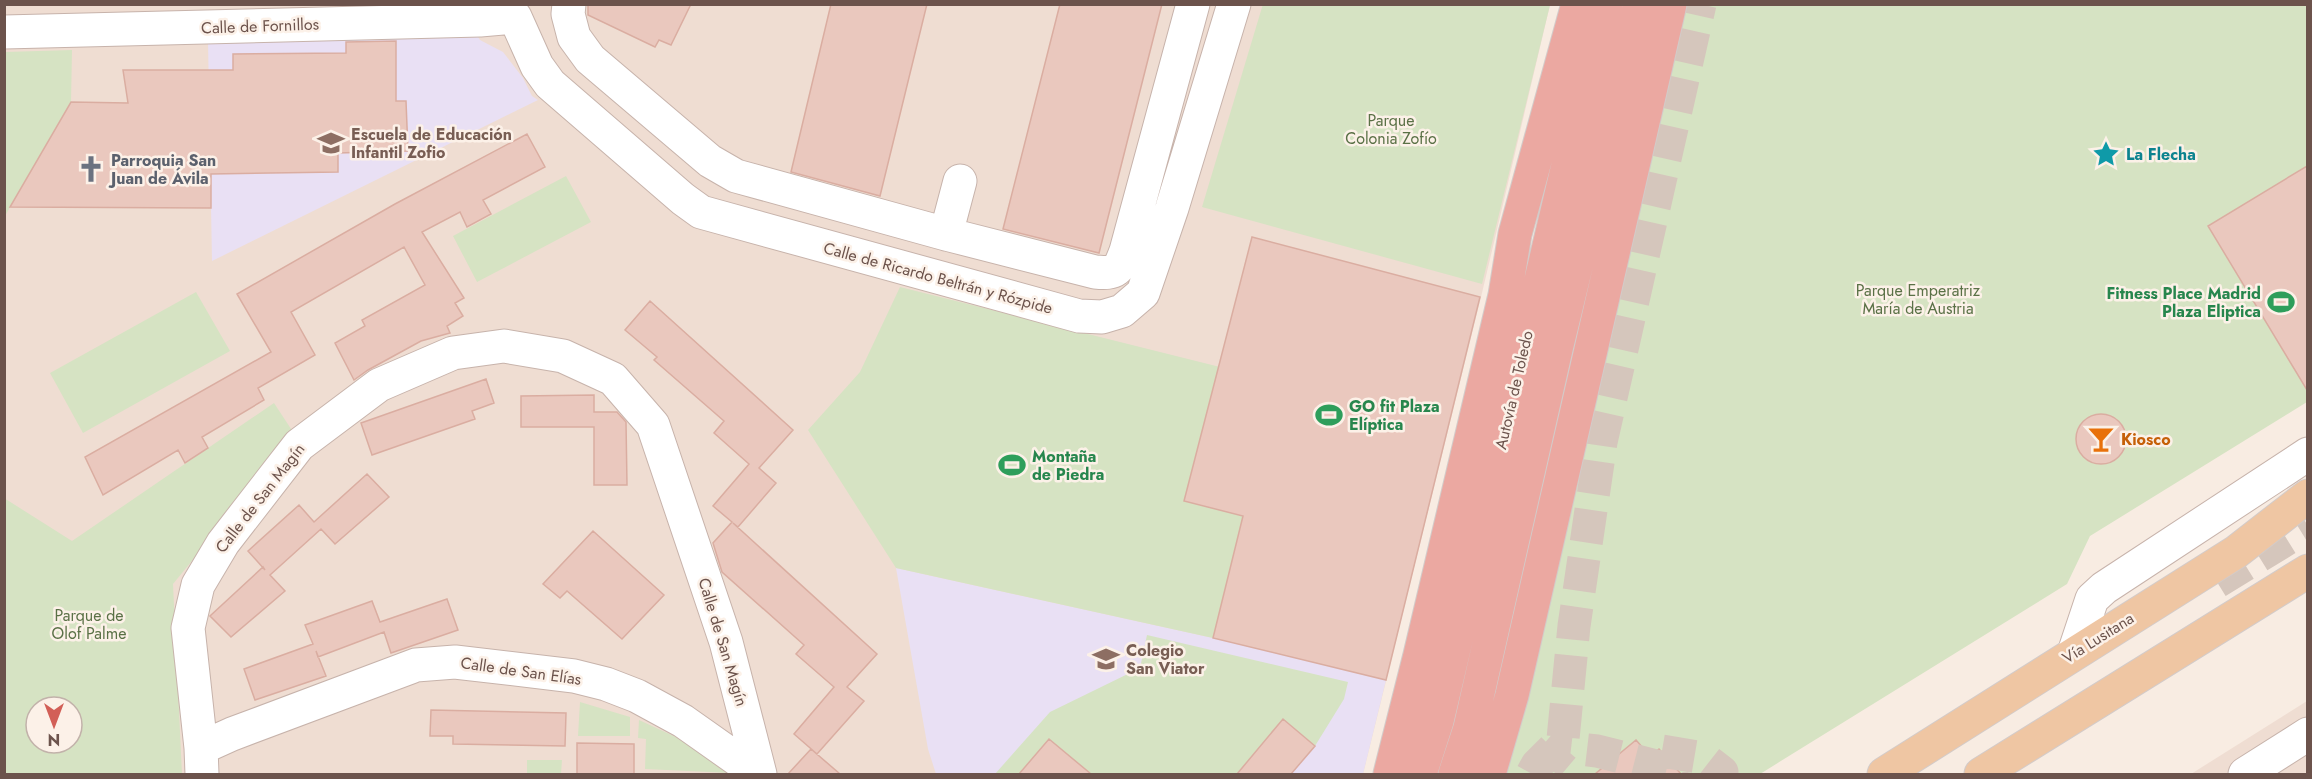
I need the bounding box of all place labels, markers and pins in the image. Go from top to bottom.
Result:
place label: Escuela de Educación Infantil Zofio [351,123,512,164]
school or university icon: Escuela de Educación Infantil Zofio [316,128,346,158]
place icon: La Flecha [2091,139,2121,169]
place label: La Flecha [2126,143,2196,166]
place label: Parroquia San Juan de Ávila [108,149,216,190]
church icon: Parroquia San Juan de Ávila [76,154,106,184]
place label: Fitness Place Madrid Plaza Eliptica [2106,282,2261,323]
sports icon: Fitness Place Madrid Plaza Eliptica [2266,287,2296,317]
place label: GO fit Plaza Elíptica [1349,395,1440,436]
sports icon: GO fit Plaza Elíptica [1314,400,1344,430]
bar icon: Kiosco [2086,424,2116,454]
place label: Kiosco [2121,428,2171,451]
place label: Montaña de Piedra [1032,445,1104,486]
sports icon: Montaña de Piedra [997,450,1027,480]
place label: Colegio San Viator [1126,639,1205,680]
school or university icon: Colegio San Viator [1091,644,1121,674]

